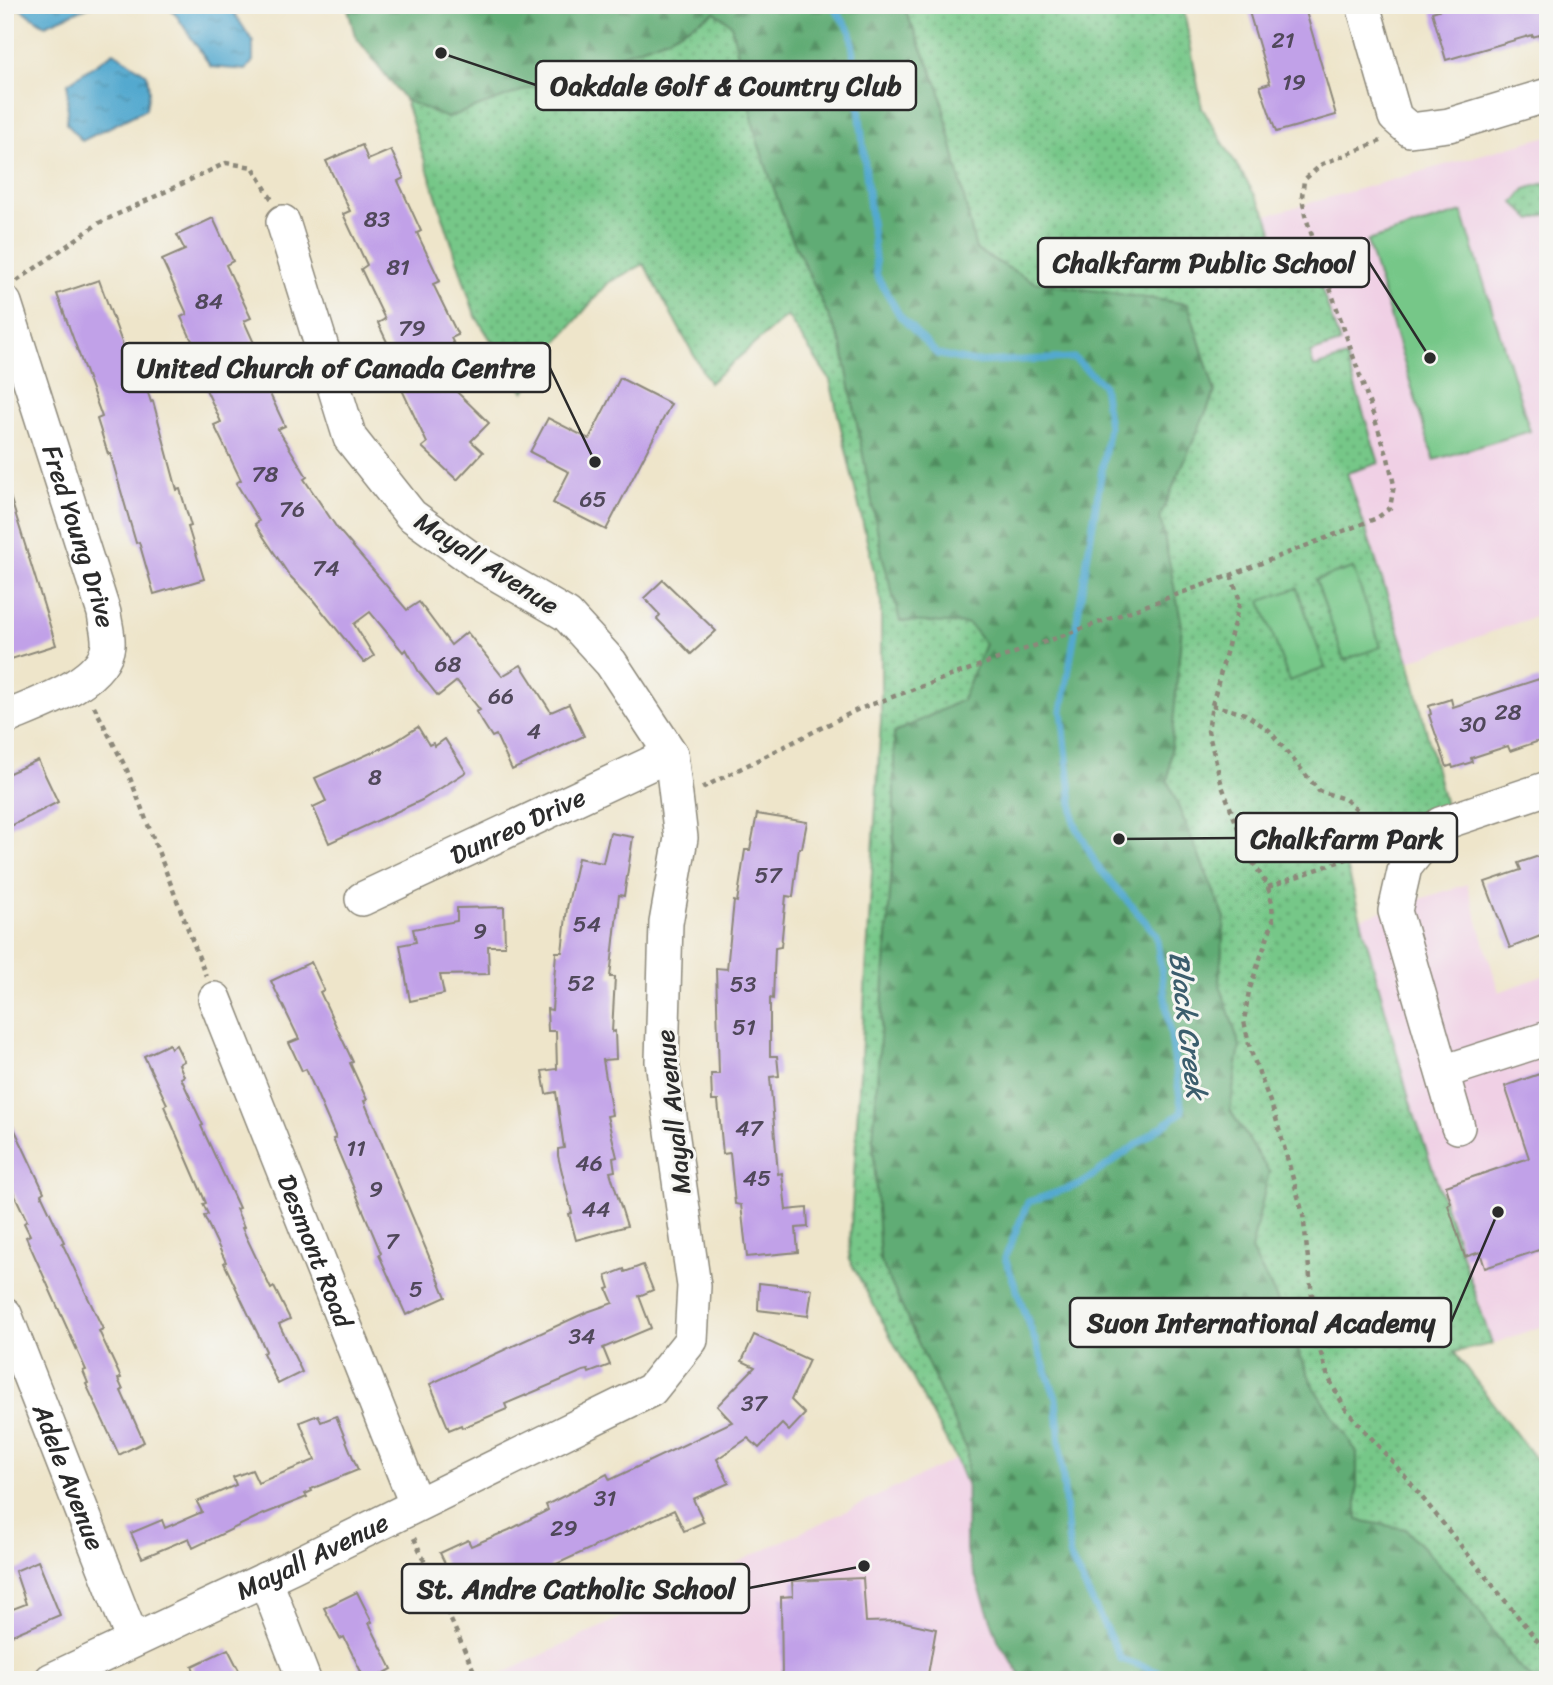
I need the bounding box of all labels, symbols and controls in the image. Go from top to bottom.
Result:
house number: 21 [1271,20,1295,61]
callout: Oakdale Golf & Country Club [536,61,916,110]
text: Oakdale Golf & Country Club [550,61,902,110]
house number: 19 [1282,62,1306,103]
house number: 83 [364,199,391,240]
callout: Chalkfarm Public School [1038,238,1369,287]
text: Chalkfarm Public School [1052,238,1356,287]
house number: 81 [386,247,410,288]
house number: 84 [195,281,223,322]
house number: 79 [398,308,426,349]
callout: United Church of Canada Centre [122,343,550,392]
text: United Church of Canada Centre [137,343,536,392]
street label: Fred Young Drive [29,439,129,631]
house number: 78 [251,454,279,495]
house number: 65 [579,479,607,520]
house number: 76 [279,489,305,530]
street label: Mayall Avenue [405,499,569,627]
house number: 74 [312,548,340,589]
house number: 68 [435,644,462,685]
house number: 66 [488,676,514,717]
house number: 28 [1494,692,1522,733]
house number: 30 [1459,704,1487,745]
house number: 4 [527,711,541,752]
house number: 8 [368,757,382,798]
street label: Dunreo Drive [442,774,594,878]
callout: Chalkfarm Park [1236,813,1457,862]
text: Chalkfarm Park [1249,814,1445,863]
house number: 57 [754,855,783,896]
house number: 54 [573,904,601,945]
house number: 9 [473,911,487,952]
water label: Black Creek [1155,949,1222,1104]
house number: 52 [567,963,595,1004]
house number: 53 [730,964,757,1005]
house number: 51 [732,1007,756,1048]
street label: Mayall Avenue [641,1027,705,1197]
house number: 47 [735,1108,765,1149]
house number: 11 [346,1128,366,1169]
house number: 46 [575,1143,603,1184]
house number: 45 [743,1158,771,1199]
street label: Desmont Road [264,1167,367,1337]
house number: 9 [369,1169,383,1210]
house number: 44 [582,1189,610,1230]
house number: 7 [385,1221,400,1262]
house number: 5 [409,1269,423,1310]
callout: Suon International Academy [1070,1298,1451,1347]
text: Suon International Academy [1086,1298,1436,1347]
house number: 34 [568,1316,596,1357]
house number: 37 [741,1383,769,1424]
street label: Adele Avenue [19,1396,118,1557]
house number: 31 [594,1478,616,1519]
street label: Mayall Avenue [228,1499,397,1613]
house number: 29 [550,1508,578,1549]
callout: St. Andre Catholic School [402,1564,749,1613]
text: St. Andre Catholic School [416,1564,736,1613]

